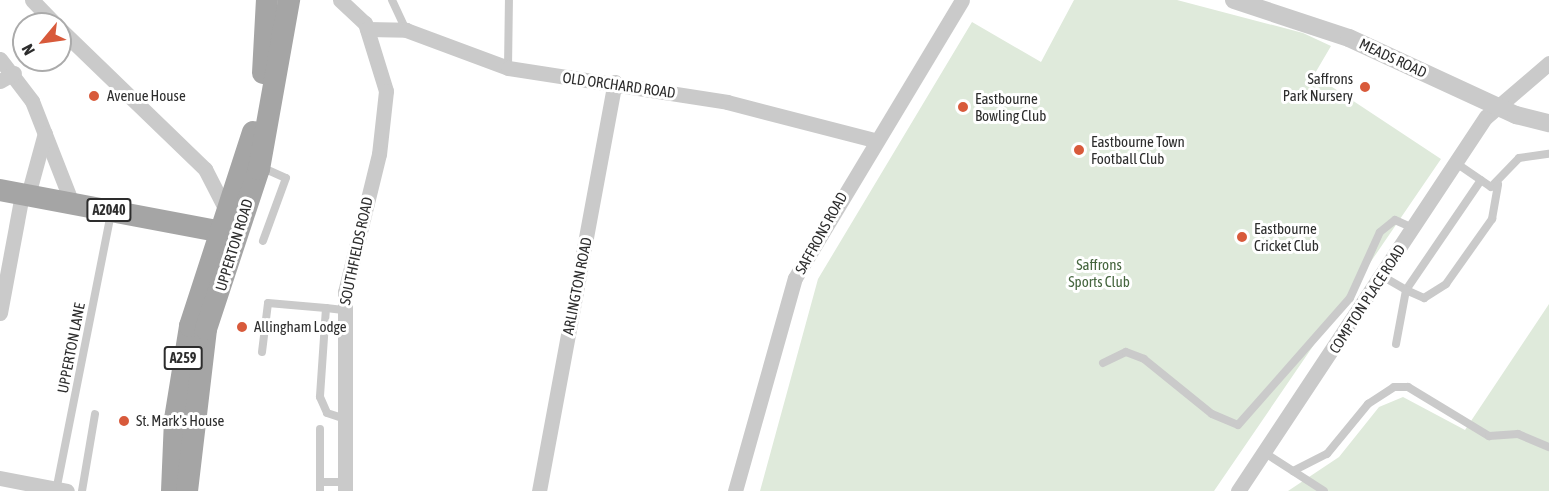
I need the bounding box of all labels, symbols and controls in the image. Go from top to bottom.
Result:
north arrow [12,12,72,72]
street label: MEADS ROAD [1356,35,1430,81]
text: N [18,41,38,58]
street label: OLD ORCHARD ROAD [561,68,677,102]
place label: Saffrons Park Nursery [1283,69,1353,104]
marker: Saffrons Park Nursery [1358,80,1372,94]
marker: Avenue House [85,87,103,105]
place label: Avenue House [107,87,186,105]
place label: Eastbourne Bowling Club [975,89,1046,124]
marker: Eastbourne Bowling Club [956,100,970,114]
place label: Eastbourne Town Football Club [1091,132,1185,167]
marker: Eastbourne Town Football Club [1072,143,1086,157]
street label: SAFFRONS ROAD [791,189,851,277]
street label: SOUTHFIELDS ROAD [336,195,376,307]
street label: UPPERTON ROAD [211,197,257,293]
road number: A2040 [85,199,133,221]
place label: Eastbourne Cricket Club [1254,219,1319,254]
marker: Eastbourne Cricket Club [1235,230,1249,244]
street label: ARLINGTON ROAD [559,236,595,336]
street label: COMPTON PLACE ROAD [1325,241,1409,357]
park label: Saffrons Sports Club [1068,255,1130,290]
street label: UPPERTON LANE [53,301,89,395]
place label: Allingham Lodge [254,318,347,336]
marker: Allingham Lodge [235,320,249,334]
road number: A259 [164,347,202,369]
place label: St. Mark's House [136,412,224,430]
marker: St. Mark's House [117,414,131,428]

